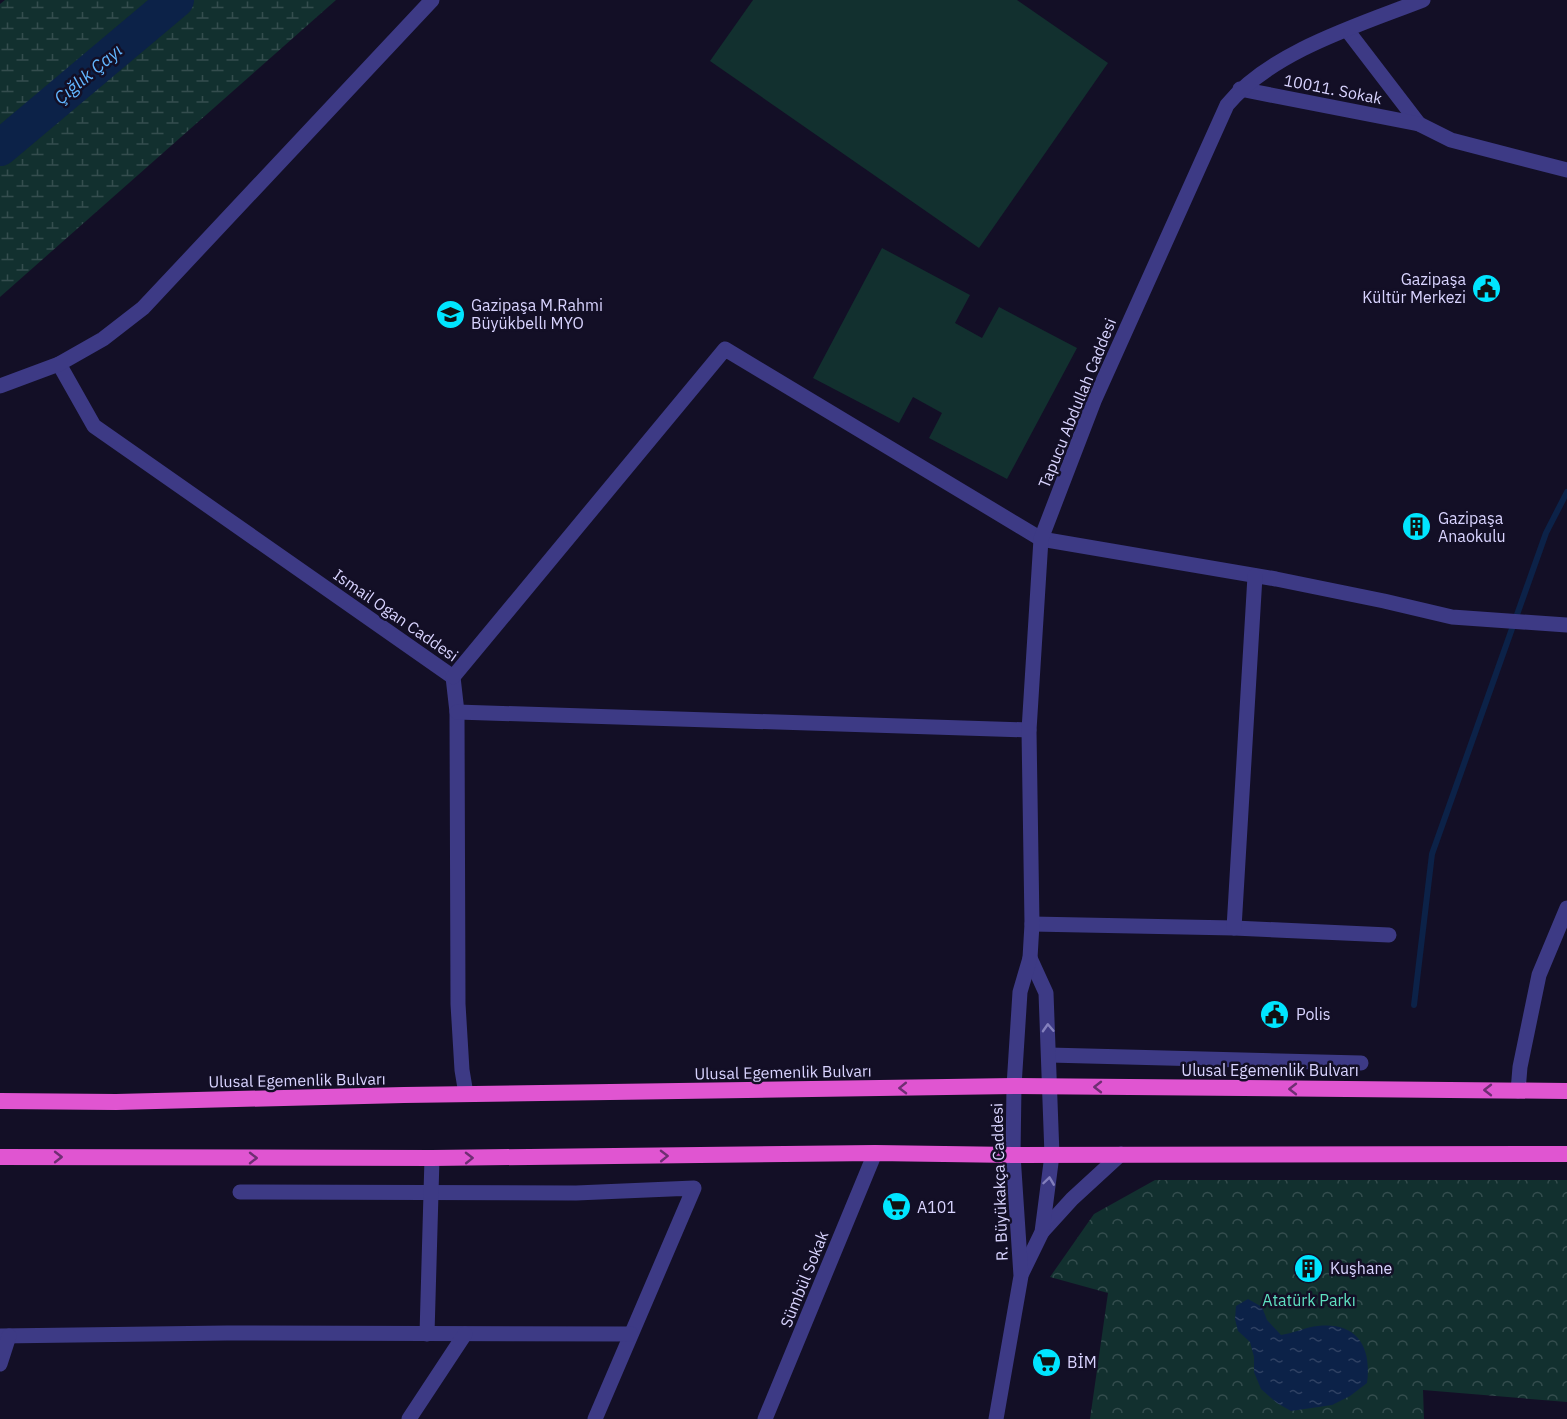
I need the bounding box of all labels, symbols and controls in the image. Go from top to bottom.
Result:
water label: Çığlık Çayı [49,39,127,109]
street label: 10011. Sokak [1282,70,1384,108]
place label: Gazipaşa Kültür Merkezi [1362,269,1466,307]
public building icon: Gazipaşa Kültür Merkezi [1471,272,1503,304]
place label: Gazipaşa M.Rahmi Büyükbellı MYO [471,295,603,333]
school or university icon: Gazipaşa M.Rahmi Büyükbellı MYO [434,298,466,330]
street label: Tapucu Abdullah Caddesi [1034,315,1120,491]
place label: Gazipaşa Anaokulu [1438,508,1506,546]
building icon: Gazipaşa Anaokulu [1401,511,1433,543]
street label: Ismail Ogan Caddesi [330,564,462,666]
public building icon: Polis [1259,998,1291,1030]
place label: Polis [1296,1004,1330,1024]
one-way arrow [1042,1024,1055,1033]
street label: Ulusal Egemenlik Bulvarı [694,1060,872,1084]
street label: Ulusal Egemenlik Bulvarı [1181,1060,1359,1080]
street label: Ulusal Egemenlik Bulvarı [208,1068,386,1092]
one-way arrow [1093,1081,1102,1093]
one-way arrow [898,1082,907,1094]
one-way arrow [1288,1083,1297,1095]
one-way arrow [1483,1084,1492,1096]
street label: R. Büyükakça Caddesi [986,1103,1012,1261]
one-way arrow [660,1149,669,1162]
one-way arrow [54,1151,63,1163]
one-way arrow [249,1152,258,1164]
one-way arrow [465,1152,474,1164]
one-way arrow [1042,1176,1055,1185]
supermarket icon: A101 [880,1191,912,1223]
place label: A101 [917,1197,956,1217]
street label: Sümbül Sokak [776,1227,833,1330]
building icon: Kuşhane [1293,1252,1325,1284]
place label: Kuşhane [1330,1258,1393,1278]
park label: Atatürk Parkı [1262,1290,1356,1310]
supermarket icon: BİM [1030,1346,1062,1378]
place label: BİM [1067,1352,1097,1372]

